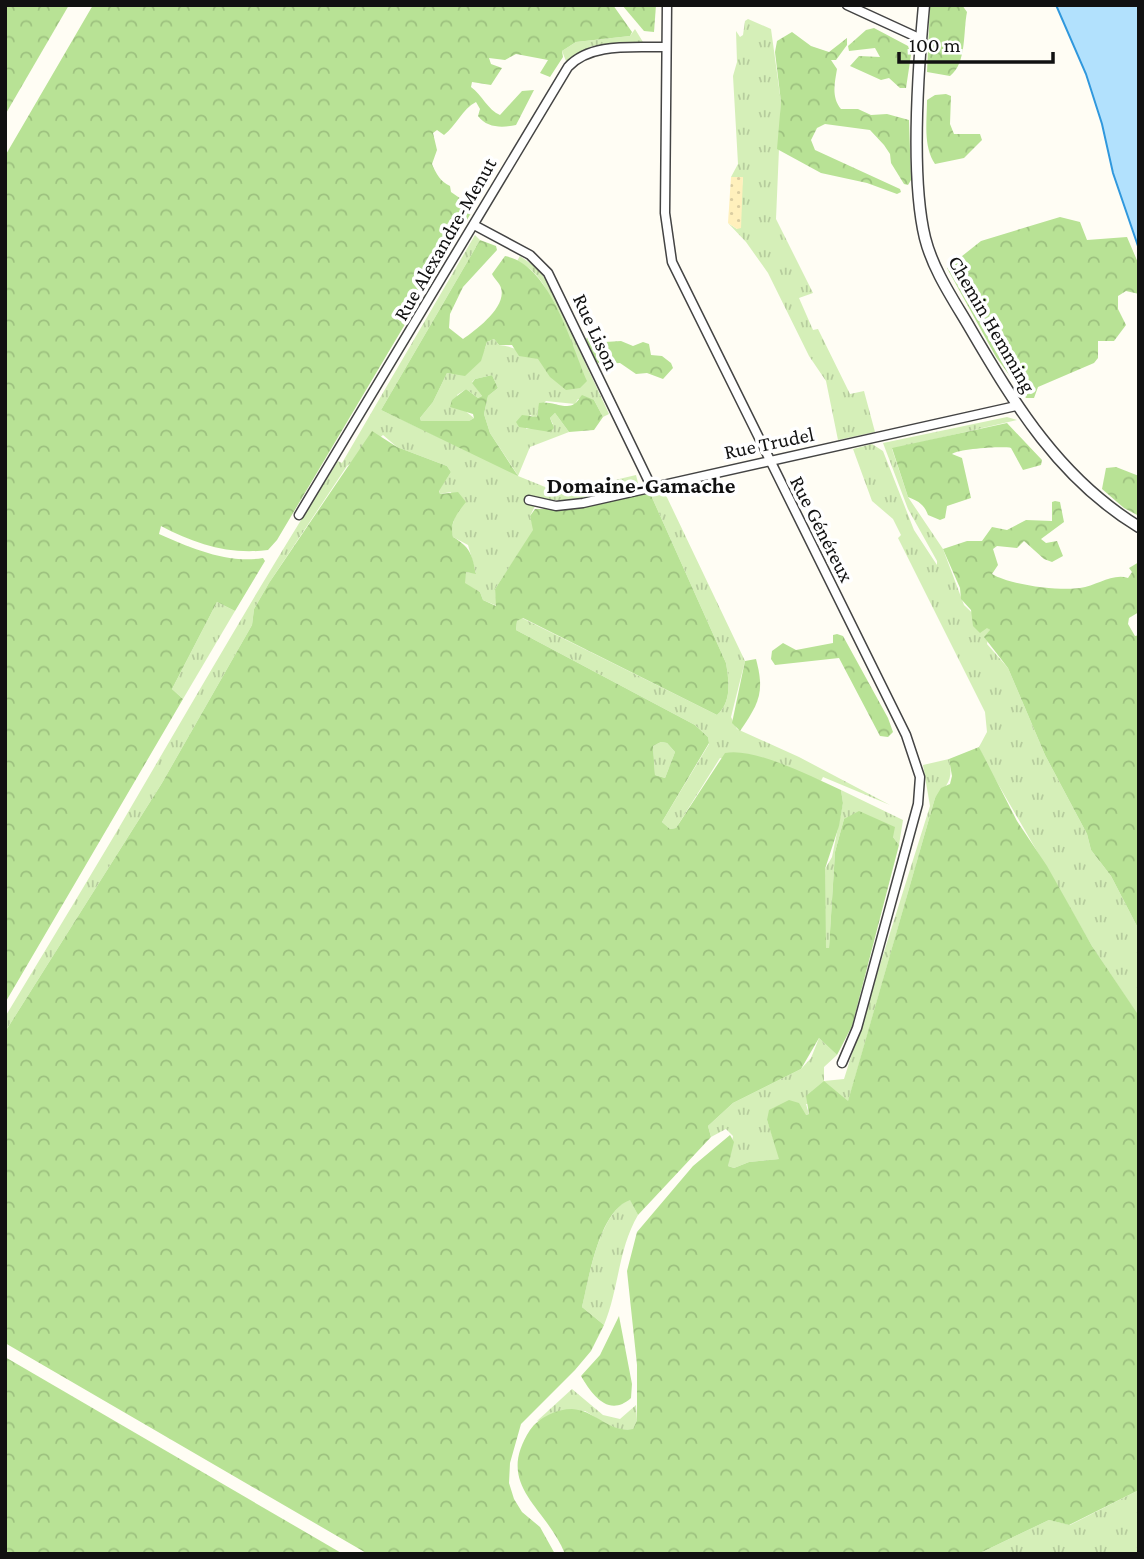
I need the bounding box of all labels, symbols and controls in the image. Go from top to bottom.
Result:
scale bar [899,21,1053,65]
text: 100 m [909,33,961,57]
street label: Rue Alexandre-Menut [389,152,502,325]
street label: Chemin Hemming [943,251,1041,397]
street label: Rue Lison [568,290,624,374]
street label: Rue Trudel [722,422,816,464]
district label: Domaine-Gamache [546,472,736,498]
street label: Rue Généreux [785,472,859,586]

